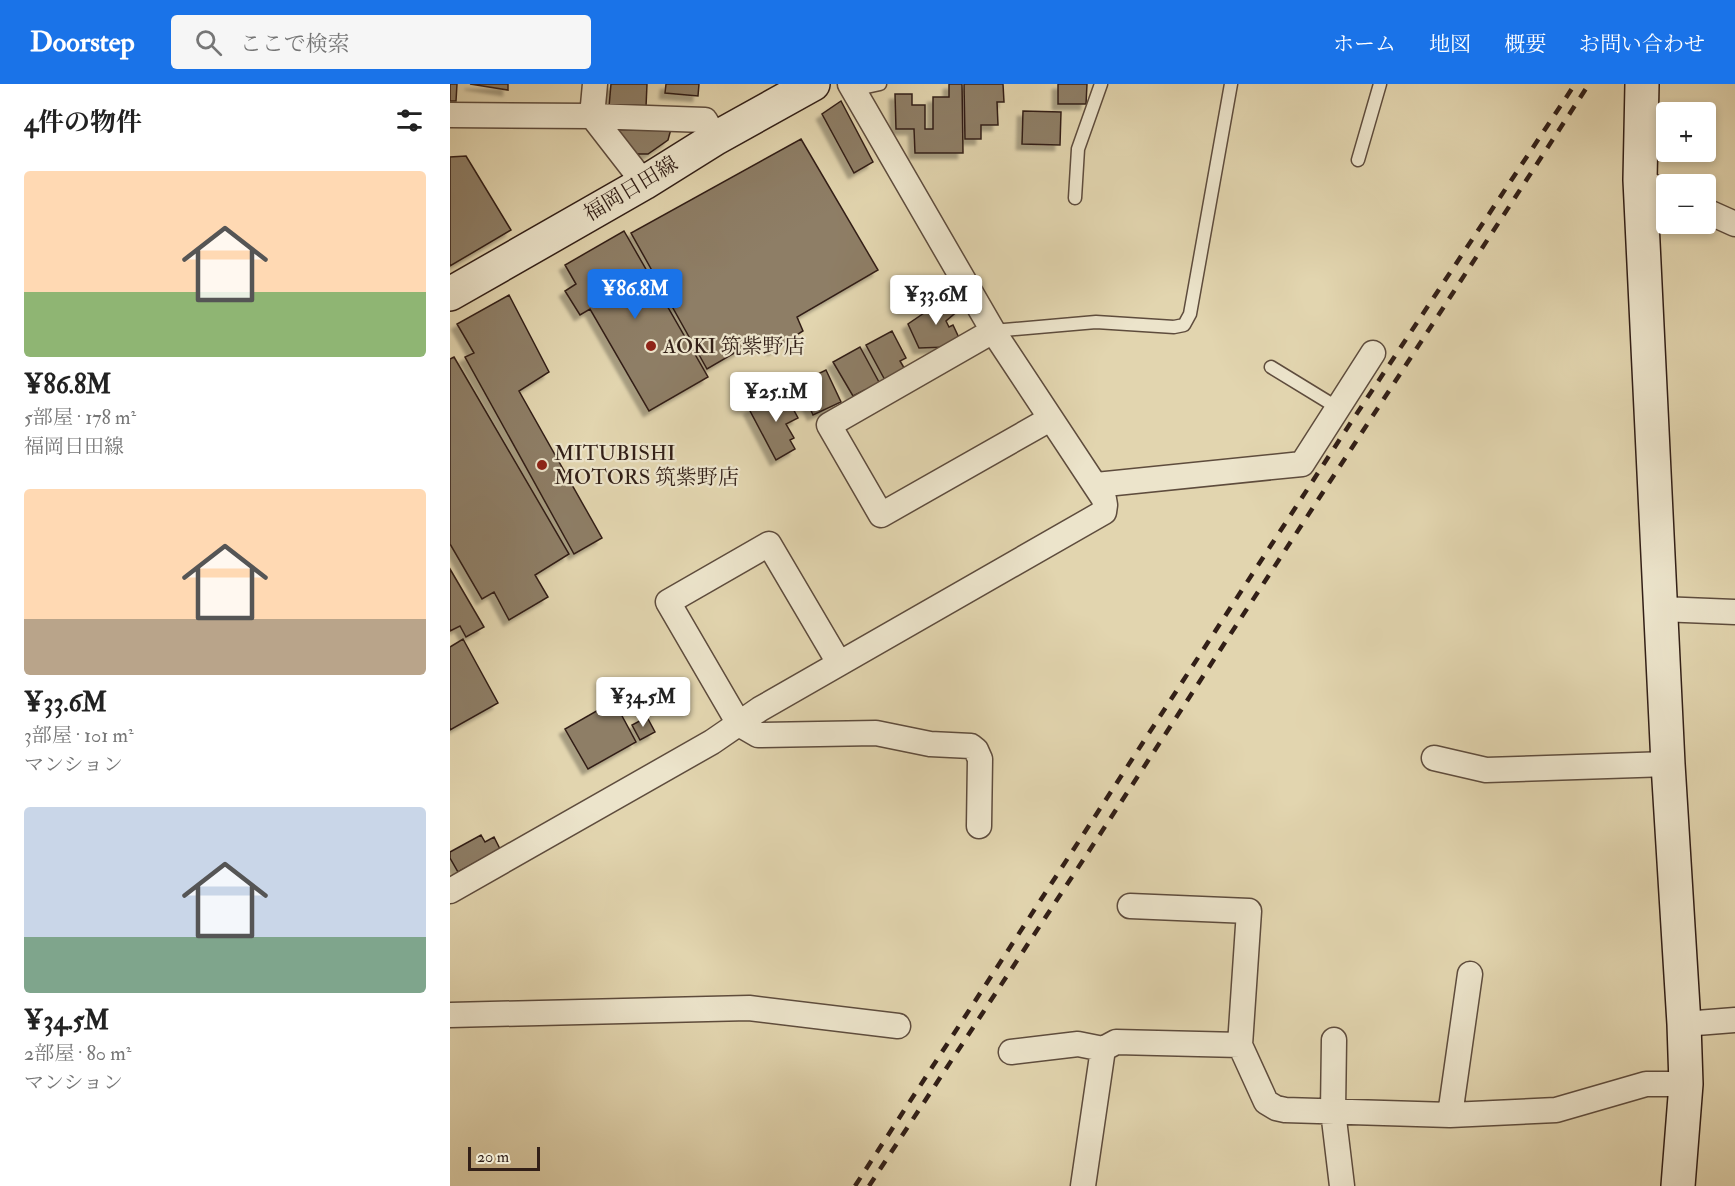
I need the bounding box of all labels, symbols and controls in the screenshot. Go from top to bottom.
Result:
search box [171,15,591,69]
text: Doorstep [30,25,135,60]
icon: search [192,26,225,59]
text: ここで検索 [240,30,350,58]
text: ホーム [1333,31,1396,58]
text: 地図 [1429,31,1471,58]
text: 概要 [1504,31,1546,58]
text: お問い合わせ [1579,31,1705,58]
map controls [1656,102,1716,234]
button: + [1656,102,1716,162]
icon: filters [393,104,426,137]
text: 4件の物件 [24,107,142,139]
street label: 福岡日田線 [579,150,683,228]
button: − [1656,174,1716,234]
icon: home [171,210,279,318]
pin: ¥86.8M [586,269,684,320]
pin: ¥33.6M [887,275,985,326]
text: ¥86.8M [601,276,669,301]
text: ¥33.6M [904,282,968,307]
place label: AOKI 筑紫野店 [662,333,805,360]
marker: AOKI 筑紫野店 [644,339,658,353]
text: ¥86.8M [24,369,111,401]
pin: ¥25.1M [727,372,825,423]
text: ¥25.1M [744,379,808,404]
text: 5部屋 · 178 m² [24,405,136,430]
text: 福岡日田線 [24,434,124,459]
place label: MITUBISHI MOTORS 筑紫野店 [554,440,739,491]
marker: MITUBISHI MOTORS 筑紫野店 [535,458,549,472]
icon: home [171,528,279,636]
pin: ¥34.5M [594,677,692,728]
text: ¥34.5M [610,684,676,709]
text: ¥33.6M [24,687,107,719]
text: 3部屋 · 101 m² [24,723,134,748]
text: マンション [24,752,123,777]
icon: home [171,846,279,954]
text: ¥34.5M [24,1005,109,1037]
text: 2部屋 · 80 m² [24,1041,131,1066]
text: マンション [24,1070,123,1095]
scale bar [468,1144,540,1172]
text: 20 m [477,1147,509,1167]

